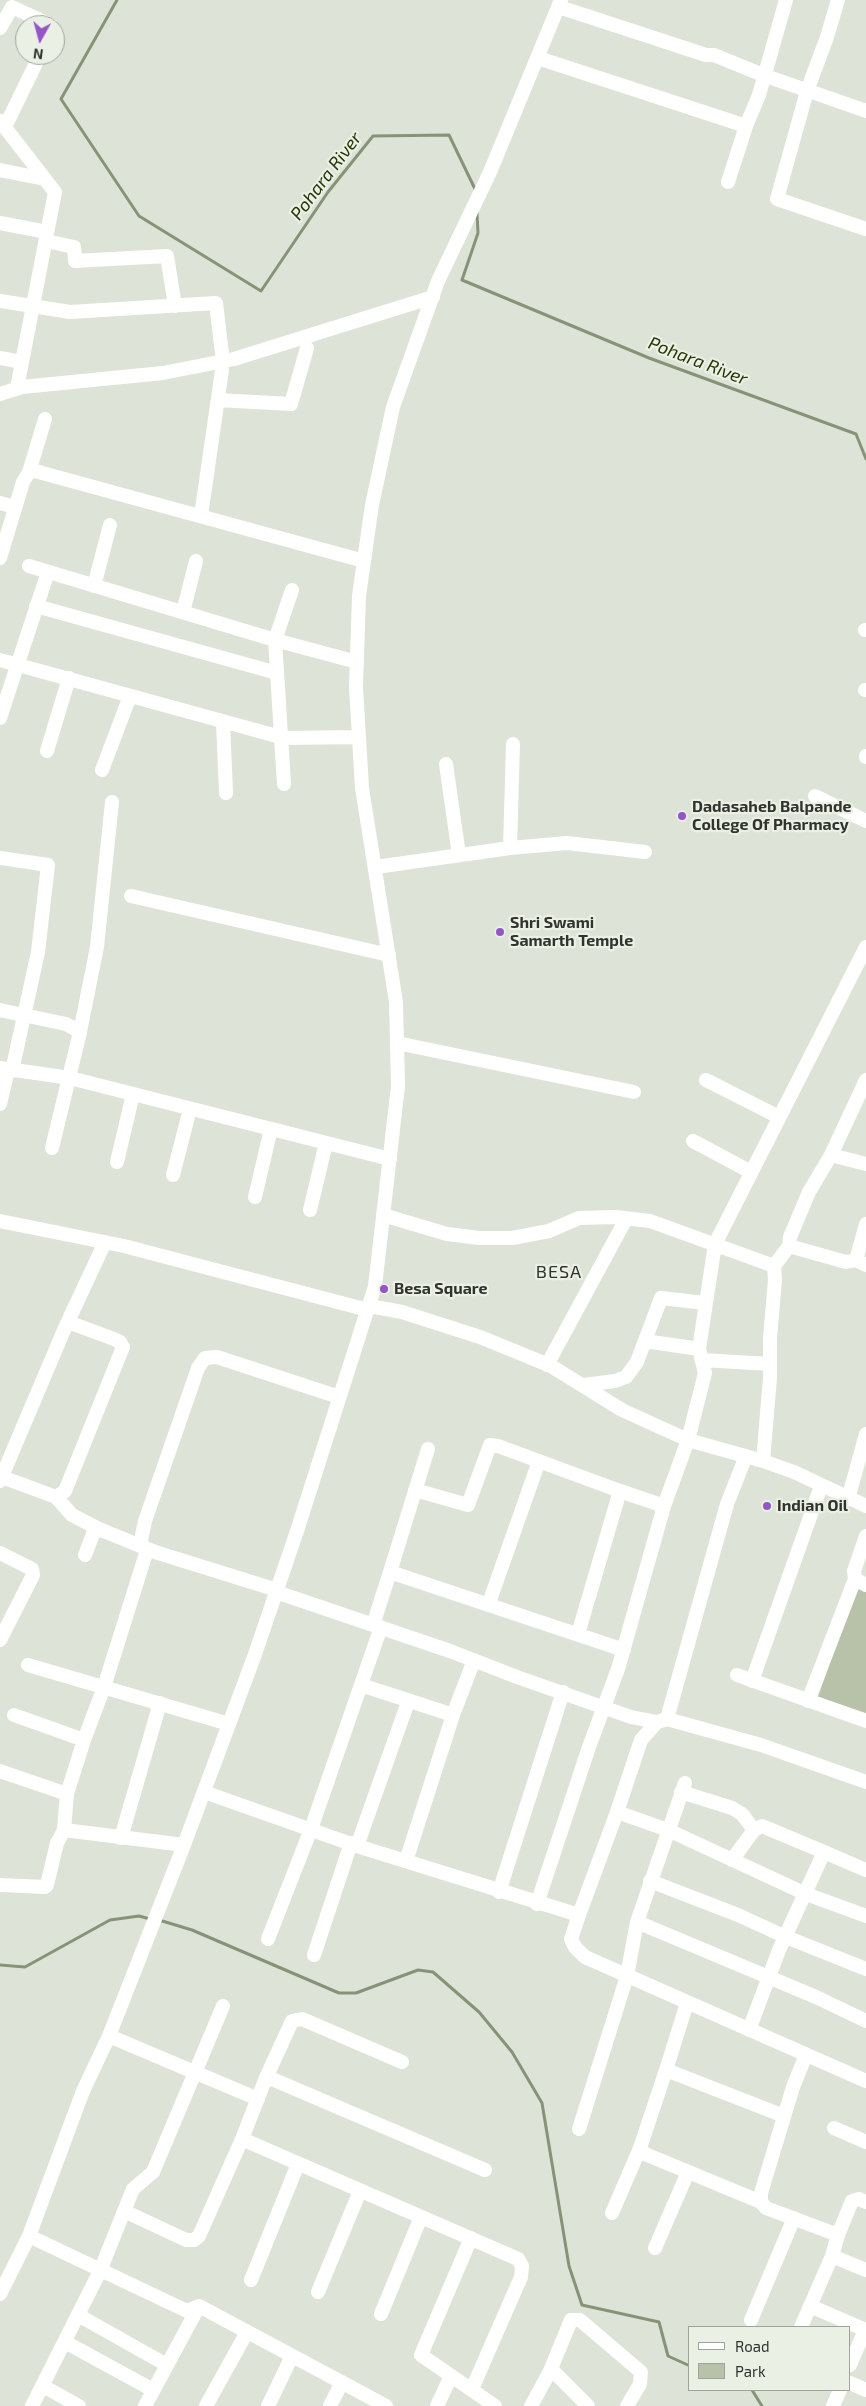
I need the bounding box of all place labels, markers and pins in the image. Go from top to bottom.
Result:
place label: Dadasaheb Balpande College Of Pharmacy [692,797,851,835]
marker: Dadasaheb Balpande College Of Pharmacy [676,810,688,822]
place label: Shri Swami Samarth Temple [510,913,633,951]
marker: Shri Swami Samarth Temple [494,926,506,938]
place label: Besa Square [394,1279,488,1299]
marker: Besa Square [378,1283,390,1295]
place label: Indian Oil [777,1496,848,1516]
marker: Indian Oil [761,1500,773,1512]

